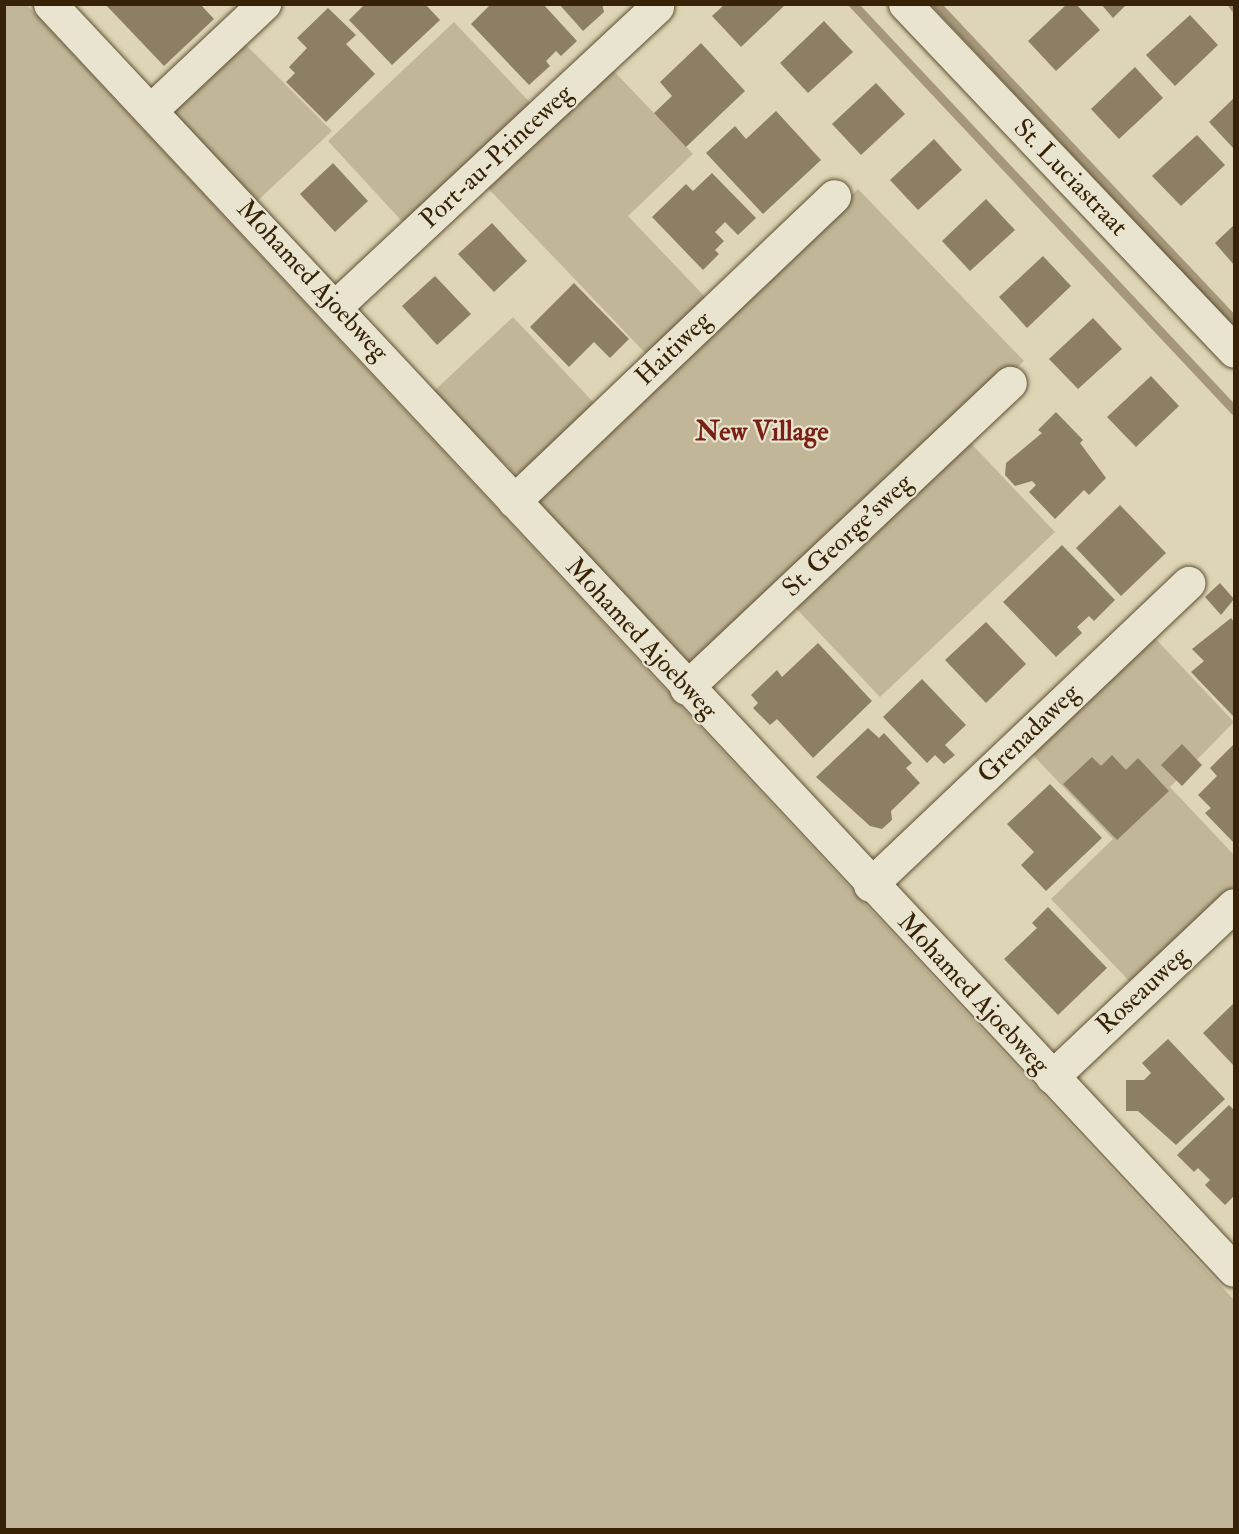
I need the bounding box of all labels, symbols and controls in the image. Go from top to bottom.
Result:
street label: Port-au-Princeweg [414,78,580,236]
street label: St. Luciastraat [1006,113,1134,243]
street label: Mohamed Ajoebweg [229,194,395,368]
street label: Haitiweg [630,305,718,393]
district label: New Village [696,416,828,448]
street label: St. George'sweg [776,468,920,604]
street label: Mohamed Ajoebweg [558,552,724,726]
street label: Grenadaweg [972,678,1086,790]
street label: Mohamed Ajoebweg [890,907,1056,1081]
street label: Roseauweg [1091,941,1195,1041]

